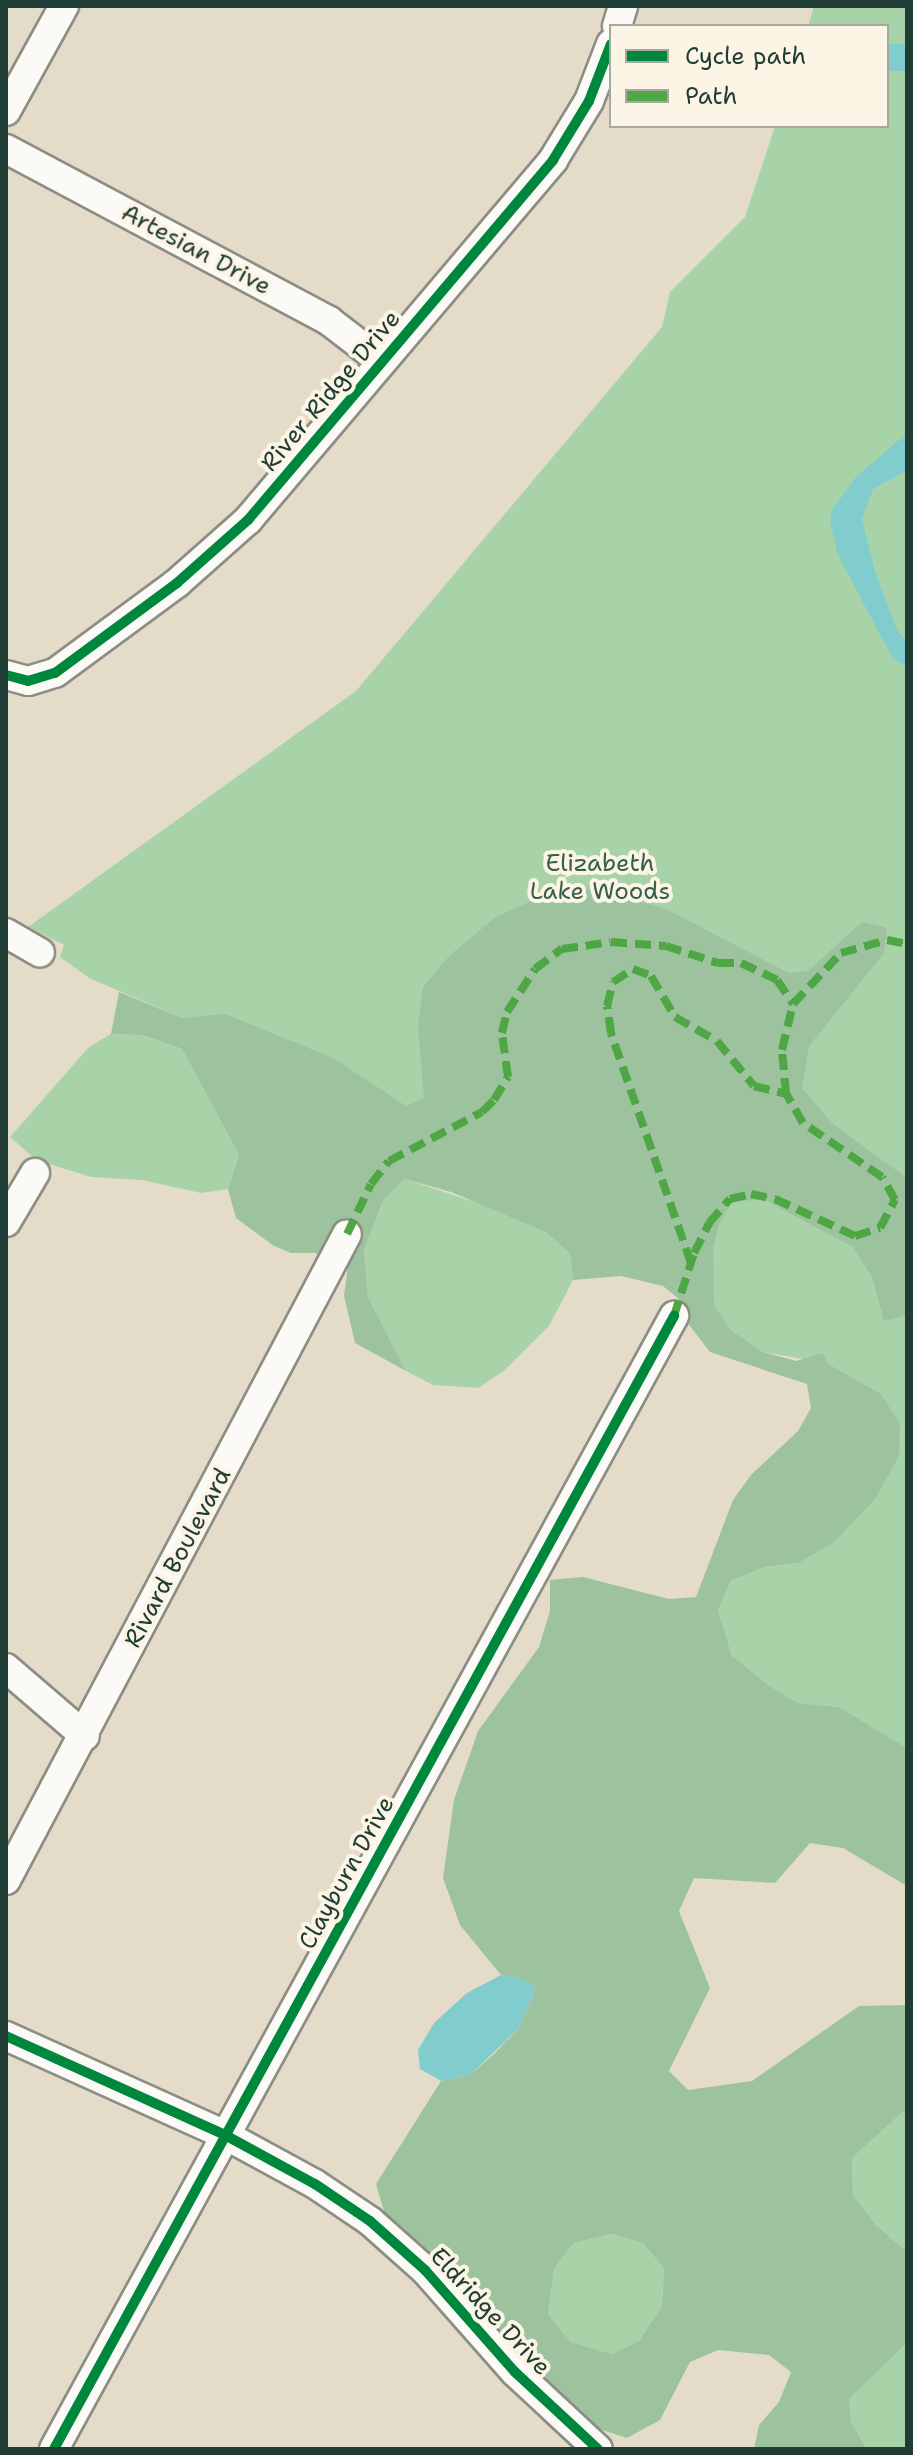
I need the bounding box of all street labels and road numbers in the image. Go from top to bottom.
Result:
street label: Artesian Drive [116,199,276,301]
street label: River Ridge Drive [255,305,407,477]
street label: Rivard Boulevard [119,1463,237,1653]
street label: Clayburn Drive [293,1792,401,1954]
street label: Eldridge Drive [424,2242,556,2382]

